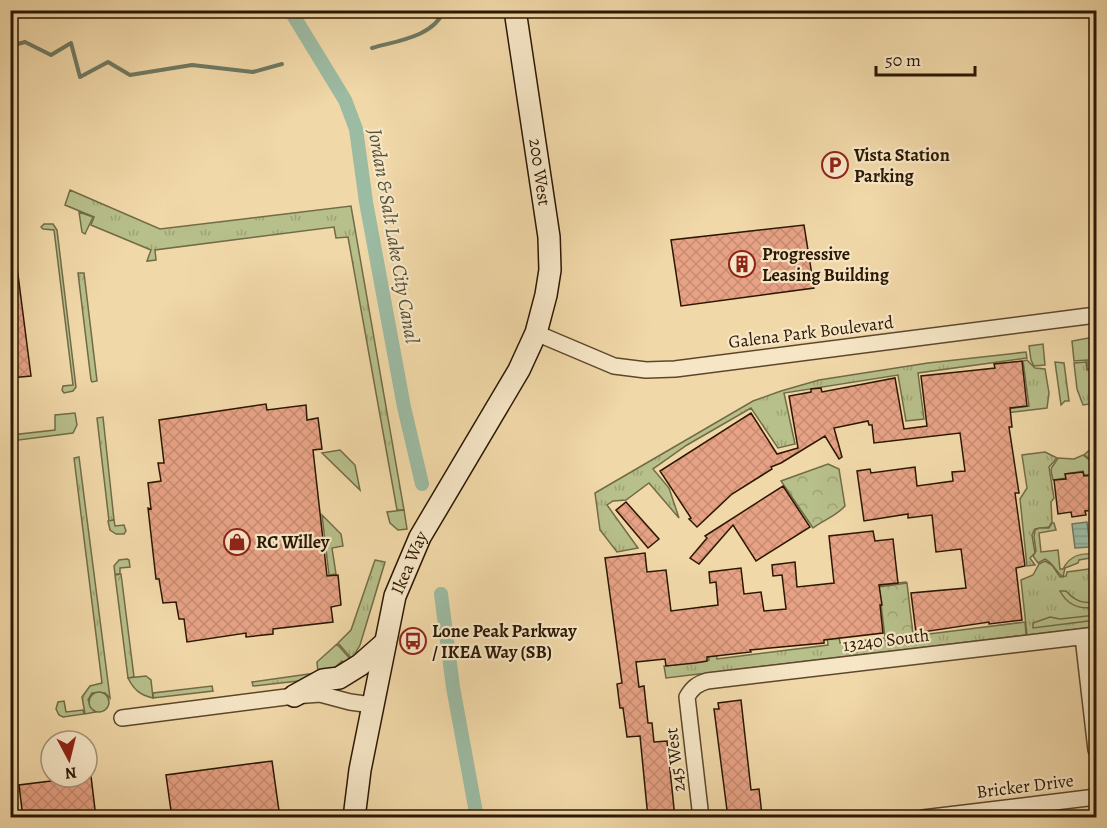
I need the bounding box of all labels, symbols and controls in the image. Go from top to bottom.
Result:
scale bar [876,39,975,77]
text: 50 m [885,48,921,72]
water label: Jordan & Salt Lake City Canal [361,126,426,346]
street label: 200 West [523,137,557,207]
place label: Vista Station Parking [853,143,950,188]
parking icon: Vista Station Parking [820,150,850,180]
place label: Progressive Leasing Building [762,242,890,287]
building icon: Progressive Leasing Building [727,249,757,279]
street label: Galena Park Boulevard [727,310,895,354]
street label: Ikea Way [385,525,434,598]
shop icon: RC Willey [222,527,252,557]
place label: RC Willey [256,530,330,554]
place label: Lone Peak Parkway / IKEA Way (SB) [432,619,577,664]
street label: 13240 South [841,623,931,657]
bus stop icon: Lone Peak Parkway / IKEA Way (SB) [398,626,428,656]
street label: 245 West [659,726,691,794]
north arrow [39,729,99,789]
text: N [63,761,78,785]
street label: Bricker Drive [975,768,1075,804]

